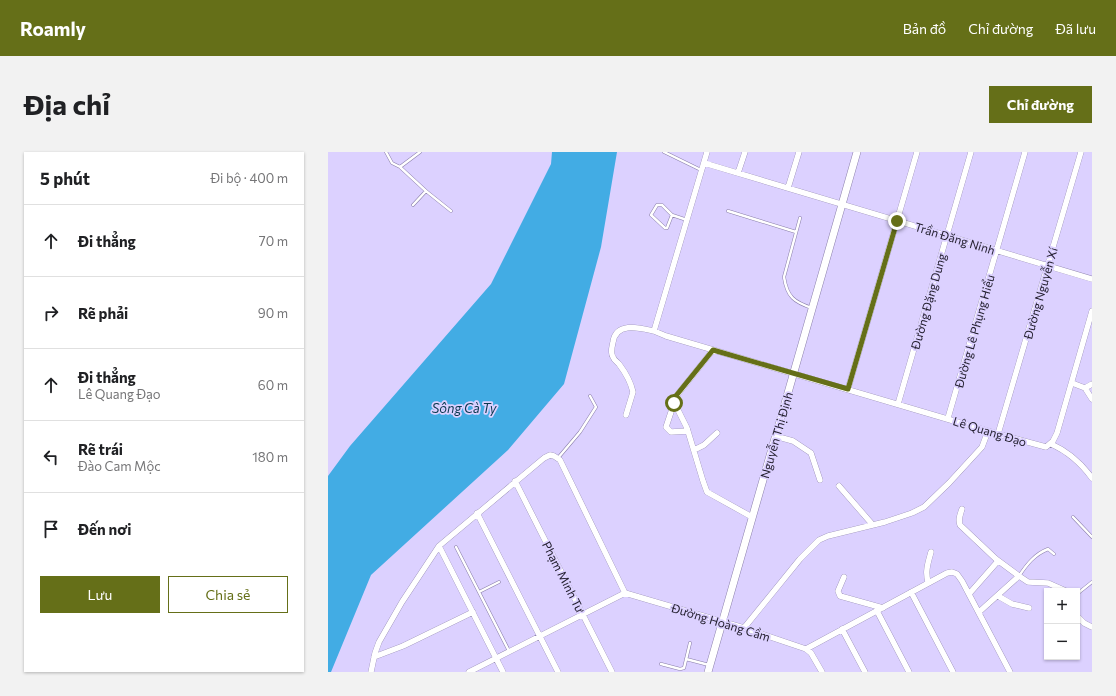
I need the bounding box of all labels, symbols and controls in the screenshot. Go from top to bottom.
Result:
text: Roamly [20,17,86,40]
text: Bản đồ [903,20,946,37]
text: Chỉ đường [968,20,1033,37]
text: Đã lưu [1055,20,1096,37]
button: Chỉ đường [989,86,1092,123]
text: Địa chỉ [24,87,110,121]
text: 5 phút [40,168,90,189]
text: Đi bộ · 400 m [210,170,288,186]
route end [888,212,906,230]
street label: Trần Đăng Ninh [913,219,997,257]
icon: ahead [40,230,62,252]
text: Đi thẳng [78,232,136,250]
text: 70 m [259,233,288,249]
street label: Đường Nguyễn Xí [1020,245,1060,341]
street label: Đường Đặng Dung [907,251,949,352]
street label: Đường Lê Phụng Hiểu [951,273,997,390]
icon: right [40,302,62,324]
text: Rẽ phải [78,304,128,322]
text: 90 m [258,305,288,321]
text: Đi thẳng [78,368,136,386]
icon: ahead [40,374,62,396]
text: 60 m [258,377,288,393]
text: Lê Quang Đạo [78,386,161,402]
street label: Nguyễn Thị Định [757,390,795,480]
route start [665,394,683,412]
water label: Sông Cà Ty [432,400,498,416]
street label: Lê Quang Đạo [952,413,1028,449]
text: Rẽ trái [78,440,123,458]
icon: left [40,446,62,468]
text: 180 m [252,449,288,465]
text: Đào Cam Mộc [78,458,161,474]
icon: arrive [40,518,62,540]
text: Đến nơi [78,520,131,538]
street label: Phạm Minh Tư [540,539,588,615]
button: Lưu [40,576,160,613]
button: Chia sẻ [168,576,288,613]
map controls [1044,588,1080,660]
button: + [1044,588,1080,624]
street label: Đường Hoàng Cầm [669,600,772,644]
button: − [1044,624,1080,660]

